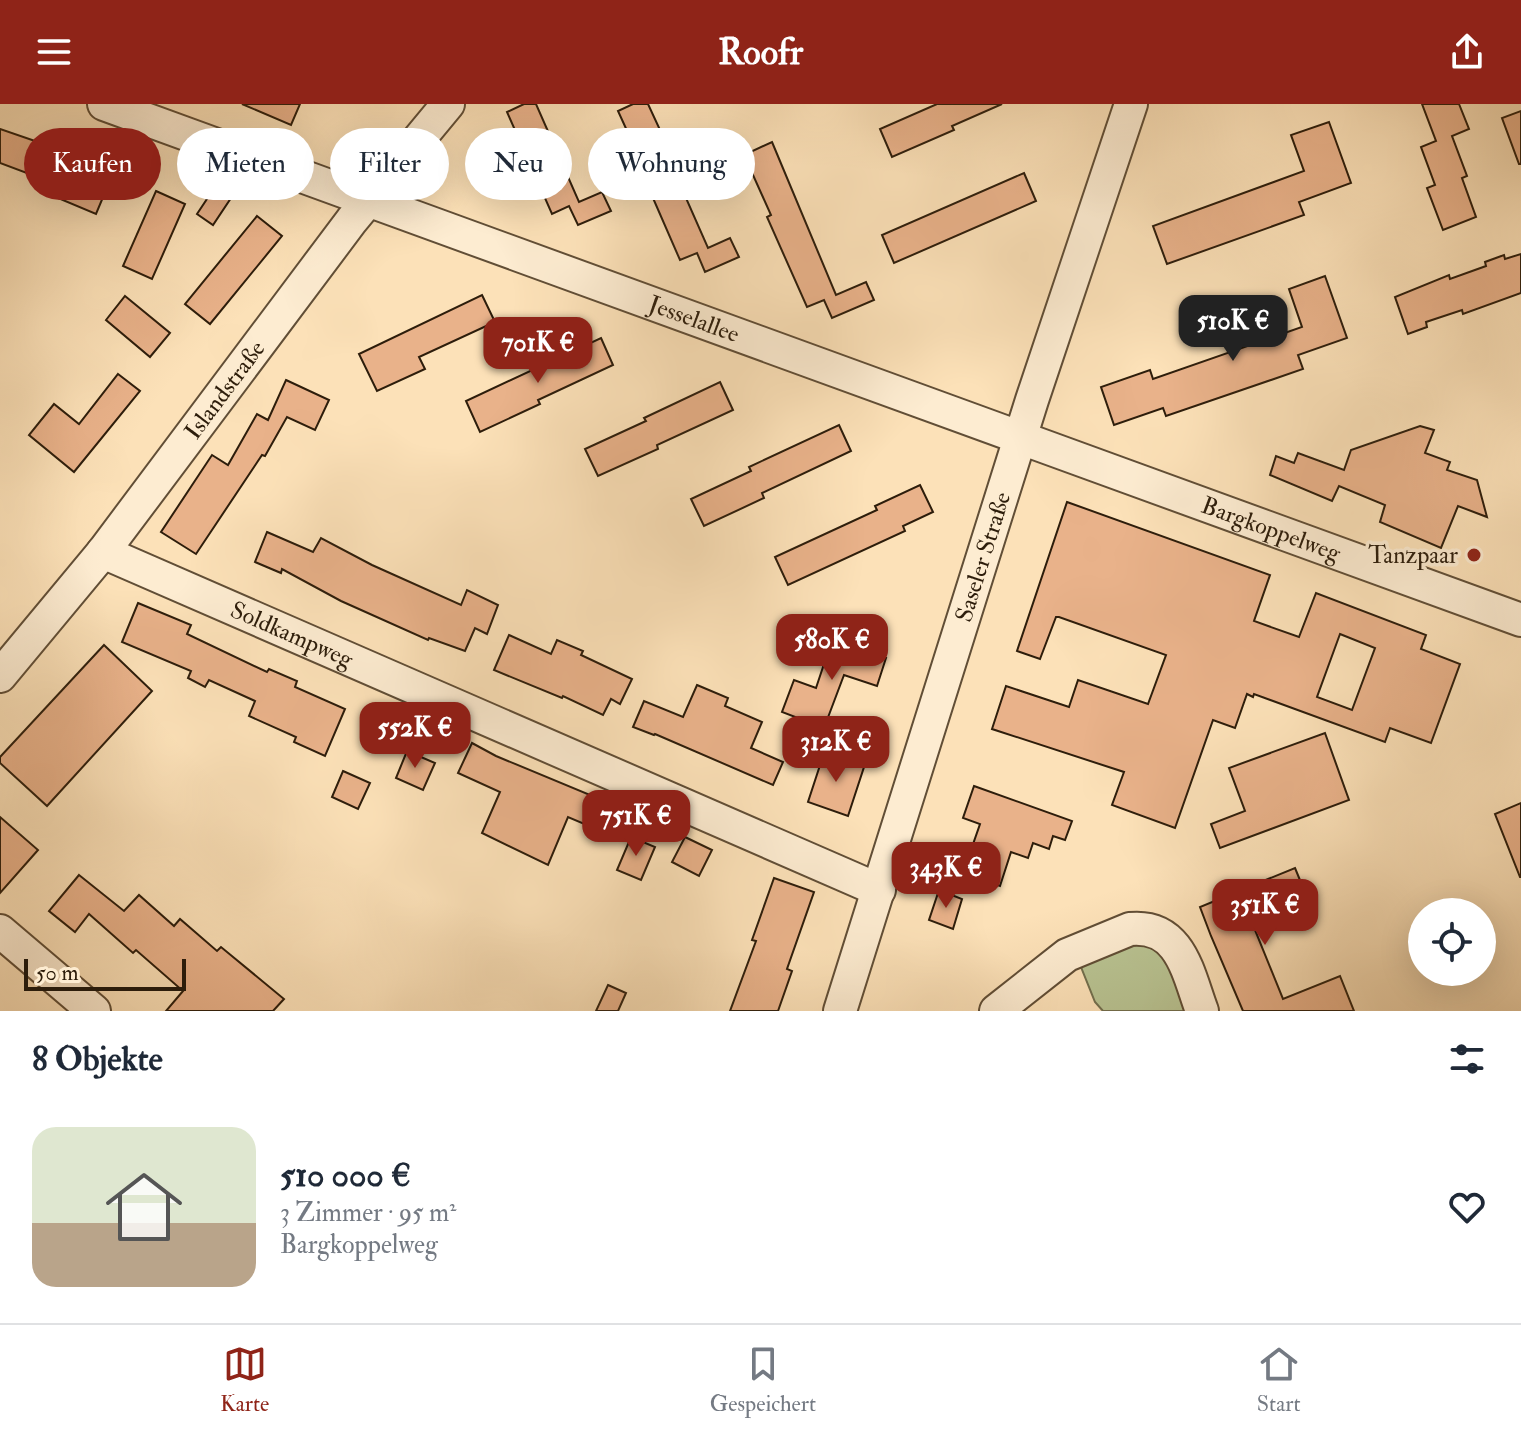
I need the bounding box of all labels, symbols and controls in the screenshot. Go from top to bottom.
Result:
icon: menu [32,30,76,74]
text: Roofr [718,30,803,75]
icon: share [1445,30,1489,74]
chip: Kaufen [24,128,161,200]
chip: Mieten [177,128,314,200]
chip: Filter [330,128,449,200]
chip: Neu [465,128,572,200]
chip: Wohnung [588,128,755,200]
street label: Jesselallee [643,288,743,350]
pin: 510K € [1168,295,1298,363]
text: 510K € [1197,305,1269,337]
pin: 701K € [473,317,603,385]
text: 701K € [501,327,575,359]
street label: Islandstraße [178,334,272,446]
street label: Saseler Straße [948,488,1018,626]
street label: Bargkoppelweg [1197,490,1346,569]
place label: Tanzpaar [1368,540,1458,571]
marker: Tanzpaar [1465,546,1483,564]
street label: Soldkampweg [225,594,359,676]
pin: 580K € [767,614,897,682]
text: 580K € [794,624,870,656]
pin: 552K € [350,702,480,770]
text: 552K € [378,712,452,744]
pin: 312K € [771,716,901,784]
text: 312K € [800,726,872,758]
pin: 751K € [571,790,701,858]
text: 751K € [600,800,672,832]
pin: 343K € [881,842,1011,910]
text: 343K € [910,852,982,884]
pin: 351K € [1200,879,1330,947]
text: 351K € [1230,889,1300,921]
map controls [1408,898,1496,986]
button: locate [1408,898,1496,986]
scale bar [24,955,186,991]
text: 50 m [36,959,78,987]
icon: filters [1445,1037,1489,1081]
text: 8 Objekte [32,1038,163,1081]
text: 510 000 € [280,1154,411,1197]
icon: home [96,1159,192,1255]
icon: heart [1445,1185,1489,1229]
text: 3 Zimmer · 95 m² [280,1197,456,1229]
text: Bargkoppelweg [280,1229,438,1261]
tab: Karte [220,1342,269,1418]
tab: Gespeichert [710,1342,816,1418]
tab: Start [1257,1342,1301,1418]

